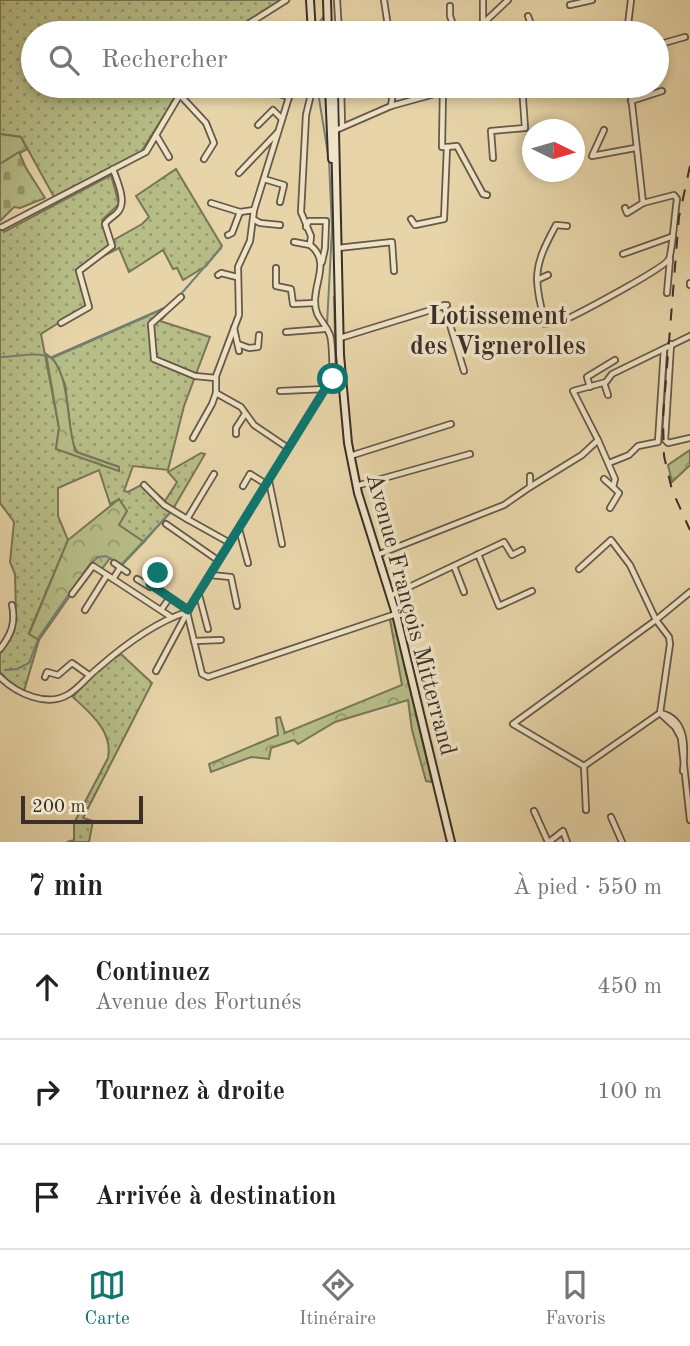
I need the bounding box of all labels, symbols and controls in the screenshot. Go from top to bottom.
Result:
search box [21,21,669,98]
icon: search [45,41,83,79]
text: Rechercher [101,47,228,73]
north arrow [522,119,585,182]
district label: Lotissement des Vignerolles [410,304,586,360]
route start [317,363,348,394]
street label: Avenue François Mitterrand [361,471,459,758]
route end [142,557,173,588]
scale bar [21,793,144,825]
text: 200 m [32,798,85,817]
text: 7 min [28,872,103,902]
text: À pied · 550 m [513,876,662,899]
text: Continuez [95,960,210,986]
icon: ahead [28,968,66,1006]
text: 450 m [597,975,662,998]
text: Avenue des Fortunés [95,991,302,1014]
icon: right [28,1073,66,1111]
text: Tournez à droite [95,1079,285,1105]
text: 100 m [597,1080,662,1103]
icon: arrive [28,1178,66,1216]
text: Arrivée à destination [95,1184,337,1210]
tab: Carte [85,1266,130,1331]
tab: Itinéraire [299,1266,376,1331]
tab: Favoris [545,1266,605,1331]

